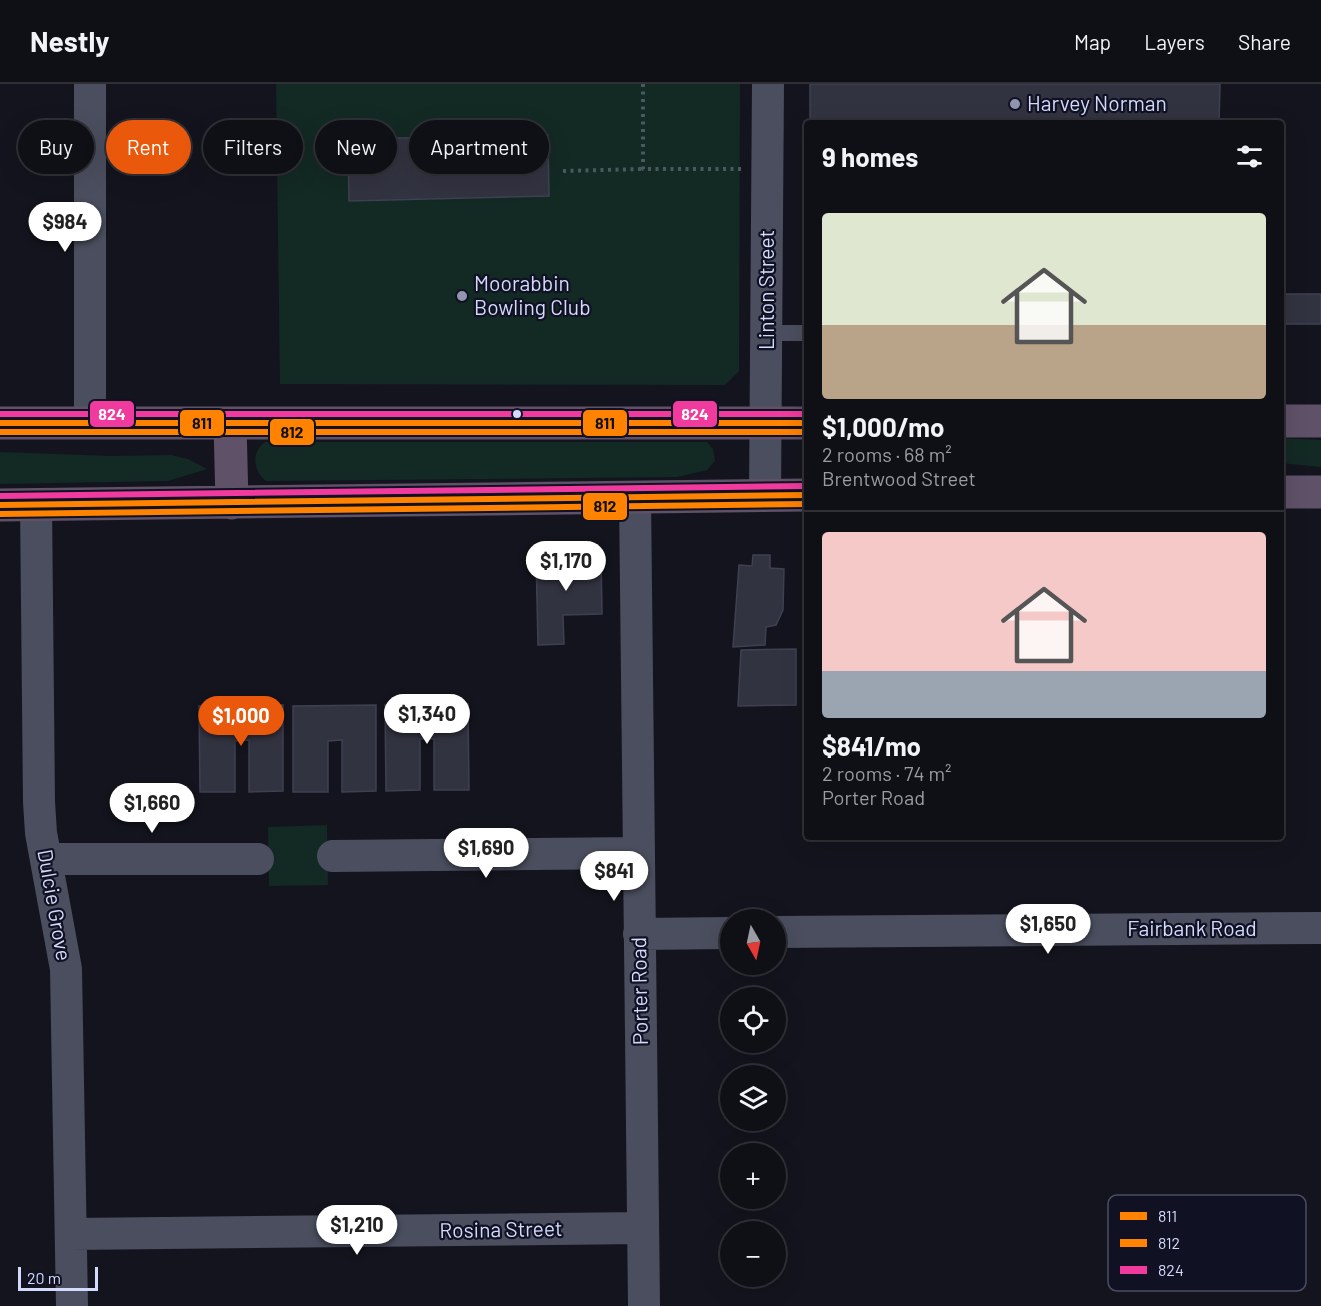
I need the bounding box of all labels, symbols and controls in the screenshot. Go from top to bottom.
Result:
text: Nestly [30,24,109,58]
text: Map [1074,29,1111,54]
text: Layers [1144,29,1205,54]
text: Share [1238,29,1291,54]
place label: Harvey Norman [1027,90,1167,115]
marker: Harvey Norman [1008,97,1022,111]
chip: Buy [18,120,94,174]
chip: Rent [106,120,191,174]
chip: Filters [203,120,303,174]
chip: New [315,120,397,174]
chip: Apartment [409,120,549,174]
icon: filters [1233,140,1266,173]
text: 9 homes [822,141,918,172]
pin: $984 [29,202,101,253]
text: $984 [43,209,87,233]
street label: Linton Street [753,230,778,350]
icon: home [990,252,1098,360]
place label: Moorabbin Bowling Club [474,270,591,319]
marker: Moorabbin Bowling Club [455,289,469,303]
line badge: 824 [89,400,135,428]
line badge: 824 [672,400,718,428]
text: 824 [98,404,126,423]
text: 824 [681,404,709,423]
unlabelled marker [511,408,523,420]
line badge: 811 [179,409,225,437]
line badge: 811 [582,409,628,437]
text: $1,000/mo [822,411,944,442]
text: 811 [192,413,212,432]
text: 811 [595,413,615,432]
line badge: 812 [269,418,315,446]
text: 812 [280,422,304,441]
text: 2 rooms · 68 m² [822,442,952,466]
text: Brentwood Street [822,466,976,490]
line badge: 812 [582,492,628,521]
text: 812 [593,496,617,515]
pin: $1,170 [517,541,615,592]
text: $1,170 [540,548,592,572]
icon: home [990,571,1098,679]
pin: $1,340 [378,694,476,745]
pin: $1,000 [192,696,290,747]
text: $1,340 [398,701,456,725]
text: $1,000 [212,703,270,727]
text: $841/mo [822,730,921,761]
text: 2 rooms · 74 m² [822,761,952,785]
pin: $1,660 [103,783,201,834]
text: Porter Road [822,785,925,809]
text: $1,660 [124,790,180,814]
pin: $1,690 [437,828,535,879]
text: $1,690 [458,835,514,859]
street label: Dulcie Grove [33,847,78,962]
pin: $841 [578,851,650,902]
text: $841 [594,858,634,882]
pin: $1,650 [999,904,1097,955]
north arrow [720,909,786,975]
map controls [720,909,786,1287]
text: $1,650 [1020,911,1076,935]
street label: Fairbank Road [1127,915,1257,940]
street label: Porter Road [625,937,652,1045]
button: locate [720,987,786,1053]
button: layers [720,1065,786,1131]
button: + [720,1143,786,1209]
legend [1108,1195,1306,1291]
pin: $1,210 [308,1205,406,1256]
text: 811 [1158,1206,1177,1225]
text: $1,210 [330,1212,384,1236]
street label: Rosina Street [439,1215,563,1242]
button: − [720,1221,786,1287]
text: 812 [1158,1233,1180,1252]
text: 824 [1158,1260,1184,1279]
scale bar [18,1264,98,1292]
text: 20 m [27,1268,61,1287]

